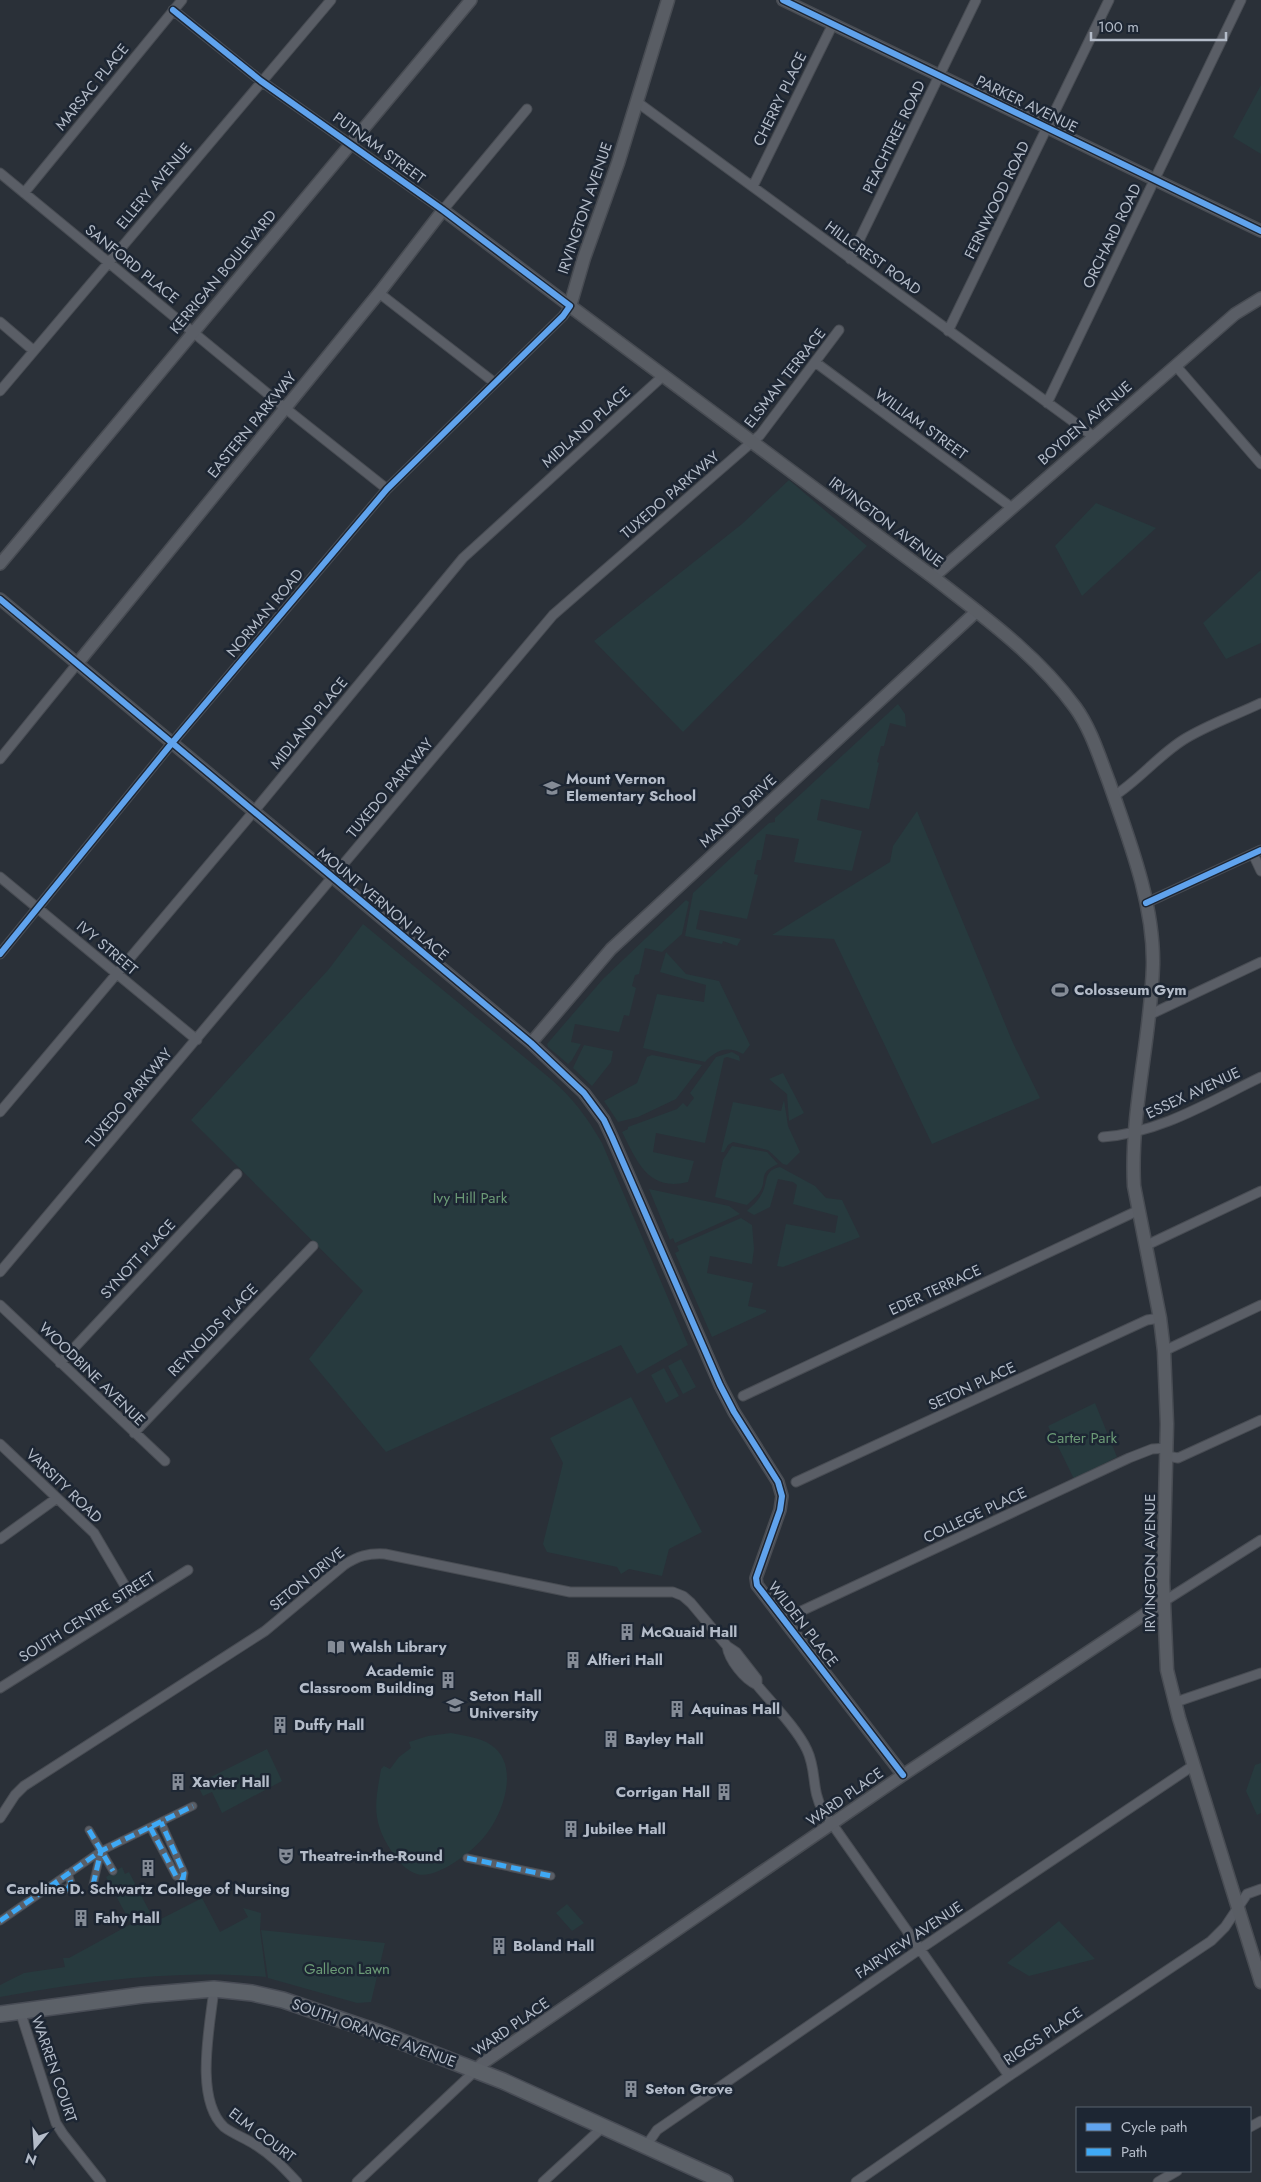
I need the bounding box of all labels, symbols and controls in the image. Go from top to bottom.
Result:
scale bar [1091,10,1226,42]
text: 100 m [1098,16,1139,38]
street label: MARSAC PLACE [50,39,134,135]
street label: CHERRY PLACE [748,48,812,150]
street label: PARKER AVENUE [972,70,1082,138]
street label: PEACHTREE ROAD [857,77,931,197]
street label: PUTNAM STREET [328,107,430,189]
street label: FERNWOOD ROAD [959,137,1035,263]
street label: ELLERY AVENUE [111,138,197,234]
street label: IRVINGTON AVENUE [552,139,618,277]
street label: ORCHARD ROAD [1077,180,1147,292]
street label: KERRIGAN BOULEVARD [164,205,282,339]
street label: HILLCREST ROAD [820,216,926,300]
street label: SANFORD PLACE [80,219,184,309]
street label: ELSMAN TERRACE [739,323,831,433]
street label: EASTERN PARKWAY [202,367,302,483]
street label: BOYDEN AVENUE [1033,376,1137,470]
street label: MIDLAND PLACE [537,381,635,473]
street label: WILLIAM STREET [870,383,972,465]
street label: TUXEDO PARKWAY [616,445,725,544]
street label: IRVINGTON AVENUE [824,472,948,572]
street label: NORMAN ROAD [221,564,309,662]
street label: MIDLAND PLACE [265,672,353,774]
street label: TUXEDO PARKWAY [342,733,439,843]
place label: Mount Vernon Elementary School [566,768,696,807]
street label: MANOR DRIVE [694,769,782,853]
school or university icon: Mount Vernon Elementary School [542,778,562,798]
street label: MOUNT VERNON PLACE [312,842,454,966]
street label: IVY STREET [72,916,142,980]
place label: Colosseum Gym [1074,979,1187,1001]
sports icon: Colosseum Gym [1050,980,1070,1000]
street label: TUXEDO PARKWAY [81,1043,178,1153]
street label: ESSEX AVENUE [1142,1062,1244,1124]
park label: Ivy Hill Park [433,1187,508,1209]
street label: SYNOTT PLACE [95,1214,181,1304]
street label: EDER TERRACE [885,1259,985,1321]
street label: REYNOLDS PLACE [163,1279,263,1381]
street label: WOODBINE AVENUE [34,1317,150,1431]
street label: SETON PLACE [925,1356,1019,1416]
park label: Carter Park [1047,1427,1118,1449]
street label: VARSITY ROAD [21,1444,107,1528]
street label: COLLEGE PLACE [920,1481,1030,1549]
street label: IRVINGTON AVENUE [1139,1494,1161,1632]
street label: SETON DRIVE [265,1542,349,1616]
street label: SOUTH CENTRE STREET [15,1566,159,1668]
street label: WILDEN PLACE [763,1577,843,1671]
place label: McQuaid Hall [641,1621,737,1643]
building icon: McQuaid Hall [617,1622,637,1642]
place label: Walsh Library [350,1636,447,1658]
library icon: Walsh Library [326,1637,346,1657]
place label: Alfieri Hall [586,1649,663,1671]
building icon: Alfieri Hall [563,1650,583,1670]
place label: Academic Classroom Building [299,1660,434,1699]
building icon: Academic Classroom Building [438,1670,458,1690]
place label: Seton Hall University [469,1685,542,1724]
school or university icon: Seton Hall University [445,1695,465,1715]
place label: Aquinas Hall [690,1698,780,1720]
building icon: Aquinas Hall [667,1699,687,1719]
place label: Duffy Hall [294,1714,364,1736]
building icon: Duffy Hall [270,1715,290,1735]
place label: Bayley Hall [625,1728,704,1750]
building icon: Bayley Hall [601,1729,621,1749]
street label: WARD PLACE [802,1762,888,1832]
place label: Xavier Hall [192,1771,270,1793]
building icon: Xavier Hall [168,1772,188,1792]
place label: Corrigan Hall [616,1781,710,1803]
building icon: Corrigan Hall [714,1782,734,1802]
place label: Jubilee Hall [582,1818,666,1840]
building icon: Jubilee Hall [561,1819,581,1839]
place label: Theatre-in-the-Round [300,1845,443,1867]
theatre icon: Theatre-in-the-Round [276,1846,296,1866]
building icon: Caroline D. Schwartz College of Nursing [138,1858,158,1878]
place label: Caroline D. Schwartz College of Nursing [6,1878,290,1900]
street label: FAIRVIEW AVENUE [851,1896,967,1984]
place label: Fahy Hall [95,1907,160,1929]
building icon: Fahy Hall [71,1908,91,1928]
place label: Boland Hall [513,1935,594,1957]
building icon: Boland Hall [489,1936,509,1956]
park label: Galleon Lawn [304,1958,390,1980]
street label: WARD PLACE [468,1992,554,2062]
street label: SOUTH ORANGE AVENUE [289,1993,459,2073]
street label: RIGGS PLACE [999,2001,1087,2071]
street label: WARREN COURT [25,2013,83,2125]
place label: Seton Grove [645,2078,733,2100]
building icon: Seton Grove [621,2079,641,2099]
street label: ELM COURT [224,2103,300,2167]
legend [1076,2107,1251,2172]
text: Cycle path [1121,2116,1188,2138]
north arrow [10,2122,60,2172]
text: Path [1121,2141,1147,2163]
text: N [23,2148,39,2171]

